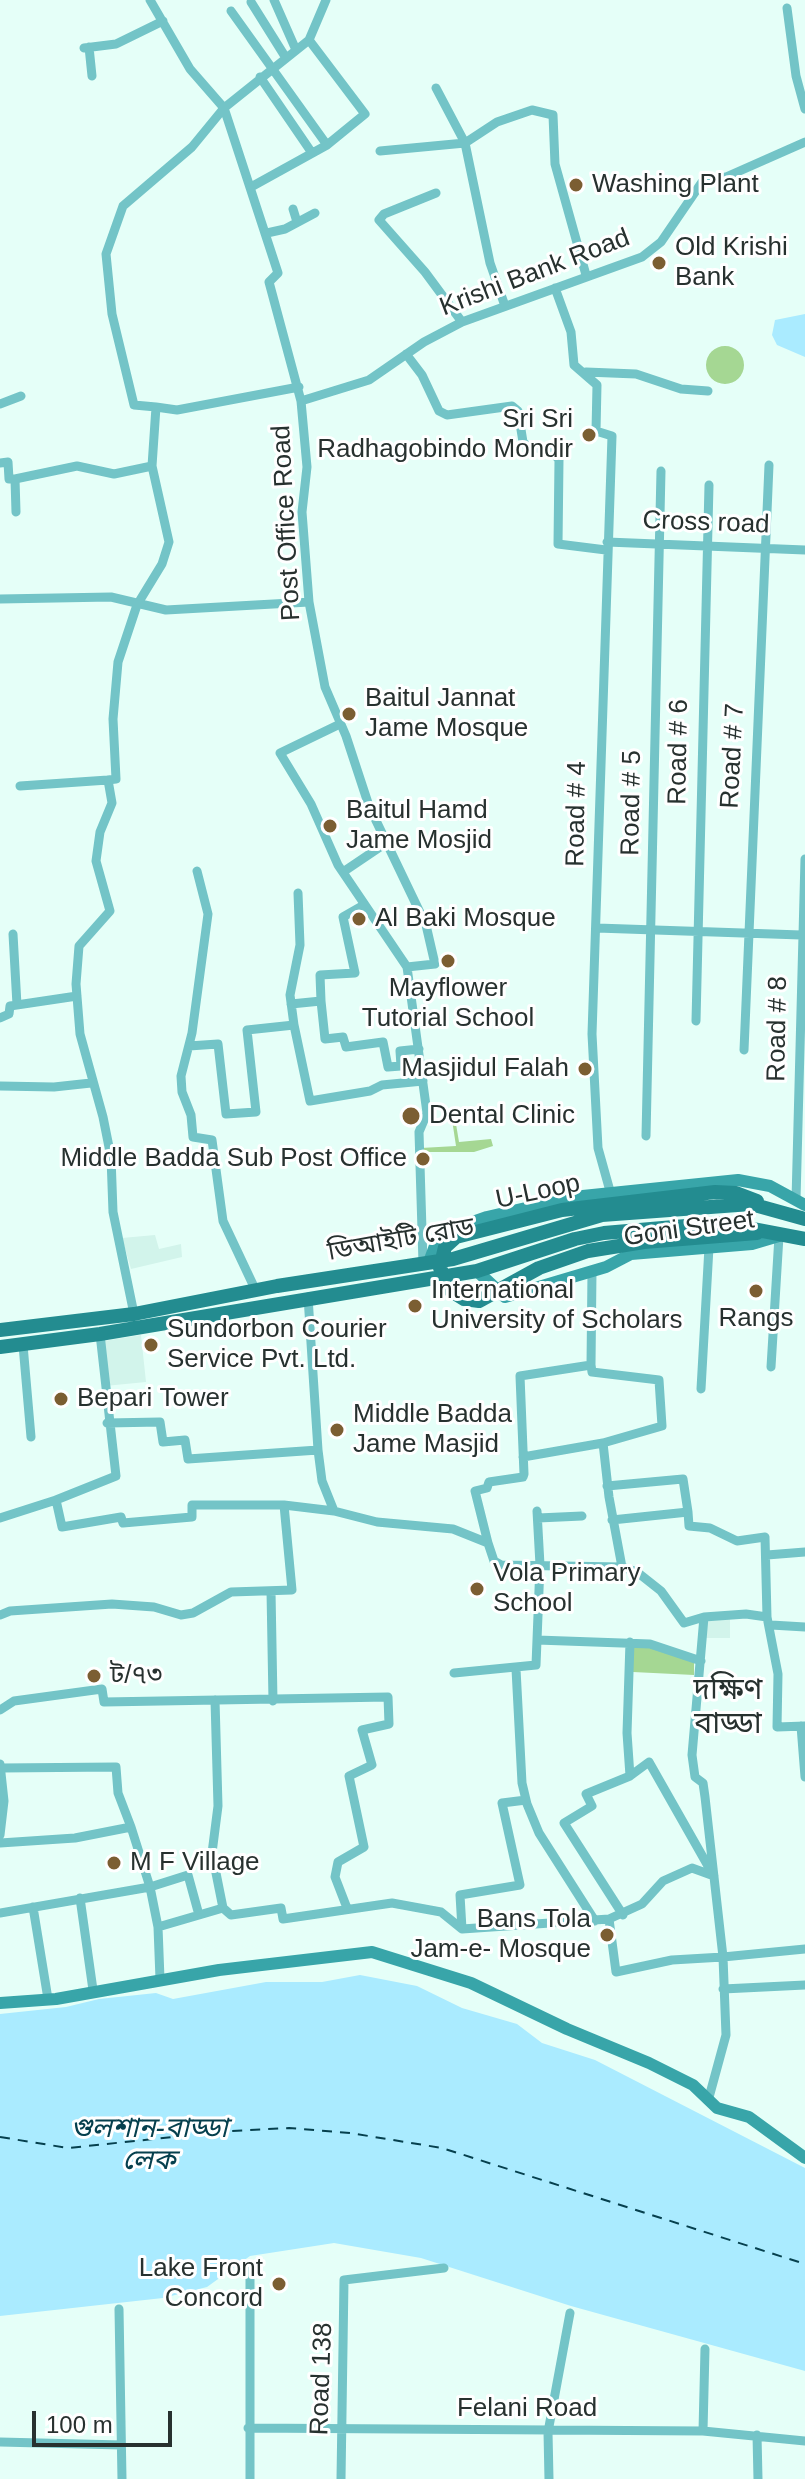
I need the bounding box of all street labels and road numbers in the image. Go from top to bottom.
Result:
street label: Krishi Bank Road [436,222,634,324]
street label: Post Office Road [266,424,308,622]
street label: Cross road [642,505,770,541]
street label: Road # 6 [662,699,696,805]
street label: Road # 7 [715,702,751,810]
street label: Road # 5 [615,750,649,856]
street label: Road # 4 [560,761,594,867]
street label: Road # 8 [761,976,795,1082]
street label: U-Loop [493,1168,583,1216]
street label: Goni Street [622,1204,756,1254]
street label: ডিআইটি রোড [325,1212,477,1268]
street label: Road 138 [304,2322,340,2436]
street label: Felani Road [457,2393,597,2425]

